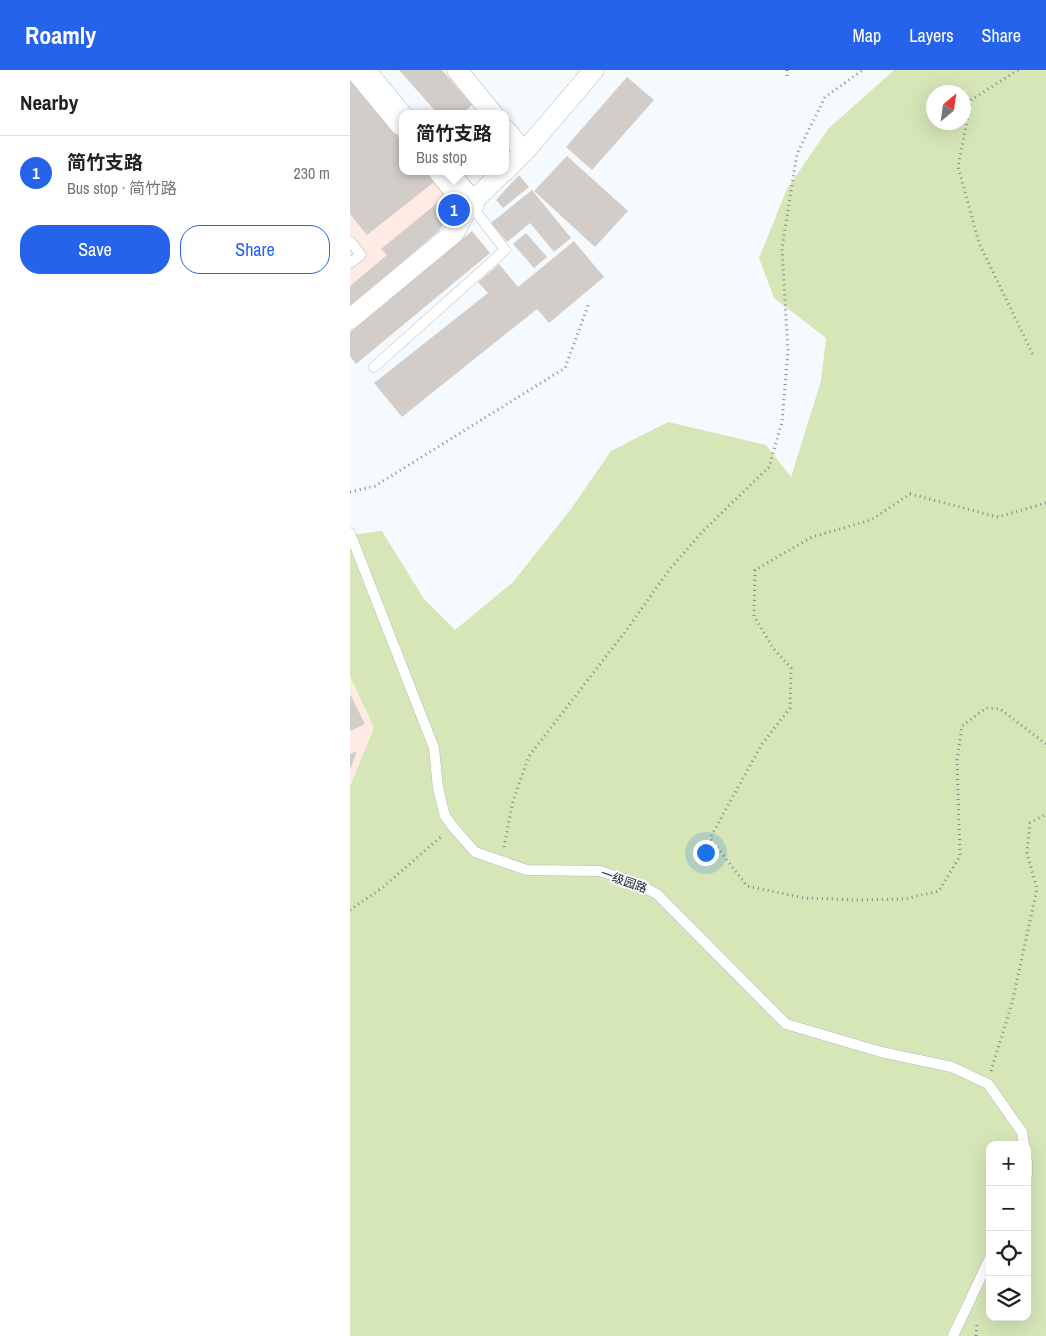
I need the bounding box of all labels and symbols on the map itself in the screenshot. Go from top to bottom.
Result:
north arrow [926,85,971,130]
pin: 1 [438,191,470,229]
your location [693,840,719,866]
street label: 一级园路 [599,865,649,897]

